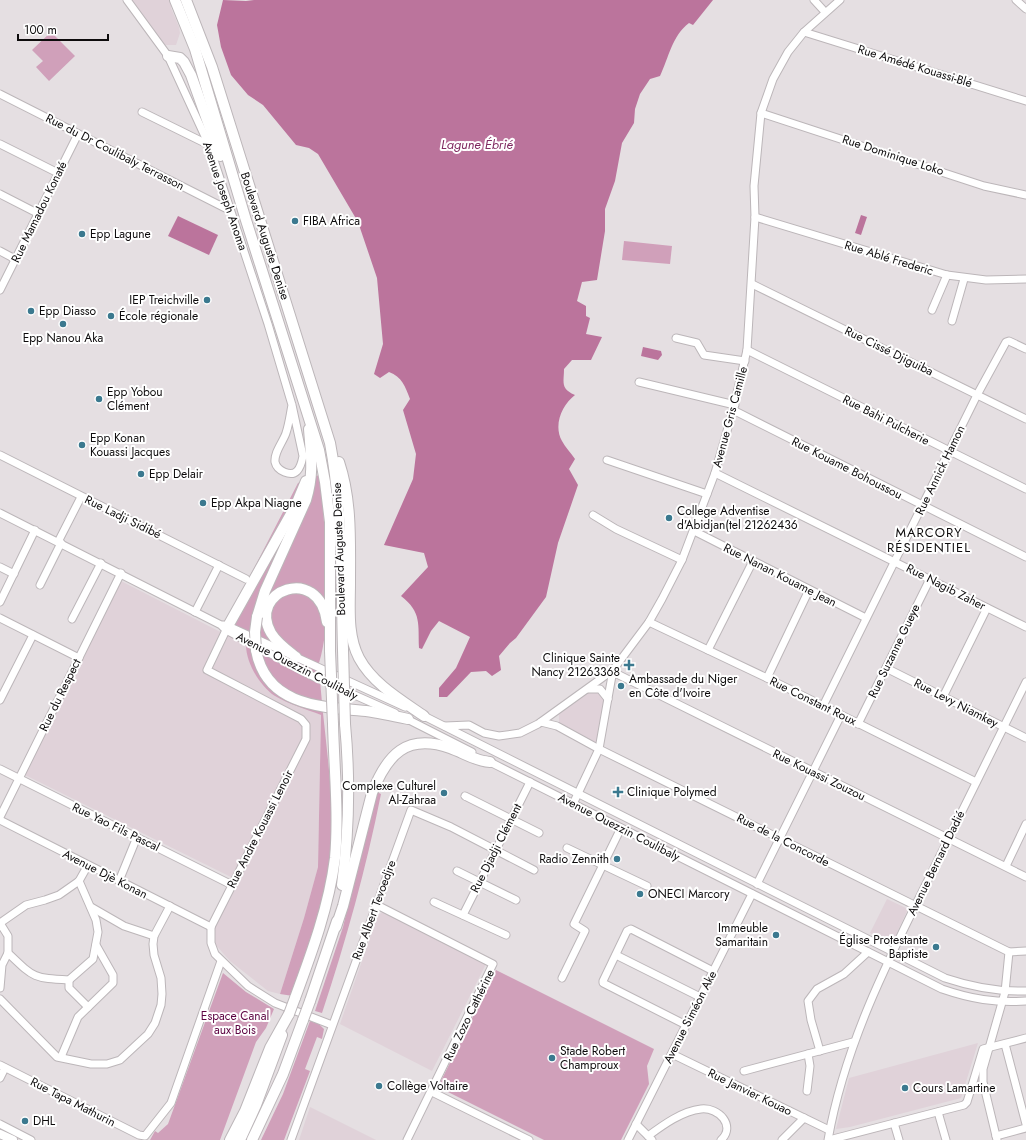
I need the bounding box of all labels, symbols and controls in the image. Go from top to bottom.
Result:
scale bar [18,16,108,42]
text: 100 m [24,21,57,39]
street label: Rue Amédé Kouassi-Blé [856,40,974,92]
street label: Rue du Dr Coulibaly Terrasson [42,109,188,195]
street label: Rue Dominique Loko [840,130,947,180]
water label: Lagune Ébrié [441,135,513,154]
street label: Avenue Joseph Anoma [198,139,252,253]
street label: Rue Mamadou Konaté [7,158,71,266]
street label: Boulevard Auguste Denise [236,170,294,302]
place label: FIBA Africa [303,212,360,230]
marker: FIBA Africa [290,216,300,226]
place label: Epp Lagune [90,225,151,243]
marker: Epp Lagune [77,229,87,239]
street label: Rue Ablé Frederic [842,236,936,280]
place label: IEP Treichville [129,291,199,309]
marker: IEP Treichville [202,295,212,305]
place label: Epp Diasso [39,302,97,320]
marker: Epp Diasso [26,306,36,316]
place label: École régionale [119,307,198,325]
marker: École régionale [106,311,116,321]
marker: Epp Nanou Aka [58,319,68,329]
street label: Rue Cissé Djiguiba [842,322,937,380]
place label: Epp Nanou Aka [23,329,104,347]
street label: Avenue Gris Camille [708,364,752,470]
place label: Epp Yobou Clément [107,383,163,415]
street label: Rue Bahi Pulcherie [839,390,933,450]
marker: Epp Yobou Clément [94,394,104,404]
street label: Rue Annick Hamon [911,422,969,518]
place label: Epp Konan Kouassi Jacques [90,429,170,461]
street label: Rue Kouame Bohoussou [789,432,905,504]
marker: Epp Konan Kouassi Jacques [77,440,87,450]
place label: Epp Delair [149,465,204,483]
marker: Epp Delair [136,469,146,479]
street label: Boulevard Auguste Denise [328,482,350,616]
street label: Rue Ladji Sidibé [82,491,164,543]
place label: Epp Akpa Niagne [211,494,302,512]
marker: Epp Akpa Niagne [198,498,208,508]
place label: College Adventise d'Abidjan(tel 21262436 [677,502,798,534]
marker: College Adventise d'Abidjan(tel 21262436 [664,513,674,523]
district label: MARCORY RÉSIDENTIEL [887,523,971,557]
street label: Rue Nanan Kouame Jean [720,539,840,611]
street label: Rue Nagib Zaher [903,559,990,615]
street label: Rue Suzanne Gueye [864,601,924,701]
street label: Avenue Ouezzin Coulibaly [233,627,362,705]
place label: Clinique Sainte Nancy 21263368 [531,649,620,681]
street label: Rue du Respect [35,655,85,734]
marker: Clinique Sainte Nancy 21263368 [623,659,635,671]
place label: Ambassade du Niger en Côte d'Ivoire [629,670,738,702]
street label: Rue Constant Roux [766,672,860,730]
street label: Rue Levy Niamkey [911,674,1002,732]
marker: Ambassade du Niger en Côte d'Ivoire [616,681,626,691]
street label: Rue Kouassi Zouzou [769,745,869,805]
street label: Rue Andre Kouassi Lenoir [222,766,298,891]
place label: Complexe Culturel Al-Zahraa [342,777,436,809]
place label: Clinique Polymed [627,783,717,801]
marker: Clinique Polymed [612,786,624,798]
marker: Complexe Culturel Al-Zahraa [439,788,449,798]
street label: Avenue Ouezzin Coulibaly [555,788,684,866]
street label: Rue Yao Fils Pascal [69,798,163,856]
street label: Rue Djadji Clément [466,800,526,896]
street label: Avenue Bernard Dadié [903,808,969,918]
street label: Rue de la Concorde [733,809,833,871]
street label: Avenue Djè Konan [59,845,151,903]
place label: Radio Zennith [539,850,609,868]
marker: Radio Zennith [612,854,622,864]
street label: Rue Albert Tevoedjre [348,857,400,963]
place label: ONECI Marcory [648,885,730,903]
marker: ONECI Marcory [635,889,645,899]
place label: Immeuble Samaritain [715,919,768,951]
marker: Immeuble Samaritain [771,930,781,940]
place label: Église Protestante Baptiste [839,931,928,963]
marker: Église Protestante Baptiste [931,942,941,952]
street label: Rue Zozo Cathérine [439,966,499,1064]
street label: Avenue Siméon Ake [659,968,721,1066]
park label: Espace Canal aux Bois [201,1007,269,1039]
place label: Stade Robert Champroux [560,1042,625,1074]
marker: Stade Robert Champroux [547,1053,557,1063]
street label: Rue Janvier Kouao [705,1064,796,1120]
street label: Rue Tapa Mathurin [27,1073,119,1131]
place label: Collège Voltaire [387,1077,468,1095]
place label: Cours Lamartine [913,1079,996,1097]
marker: Collège Voltaire [374,1081,384,1091]
marker: Cours Lamartine [900,1083,910,1093]
place label: DHL [33,1112,56,1130]
marker: DHL [20,1116,30,1126]

